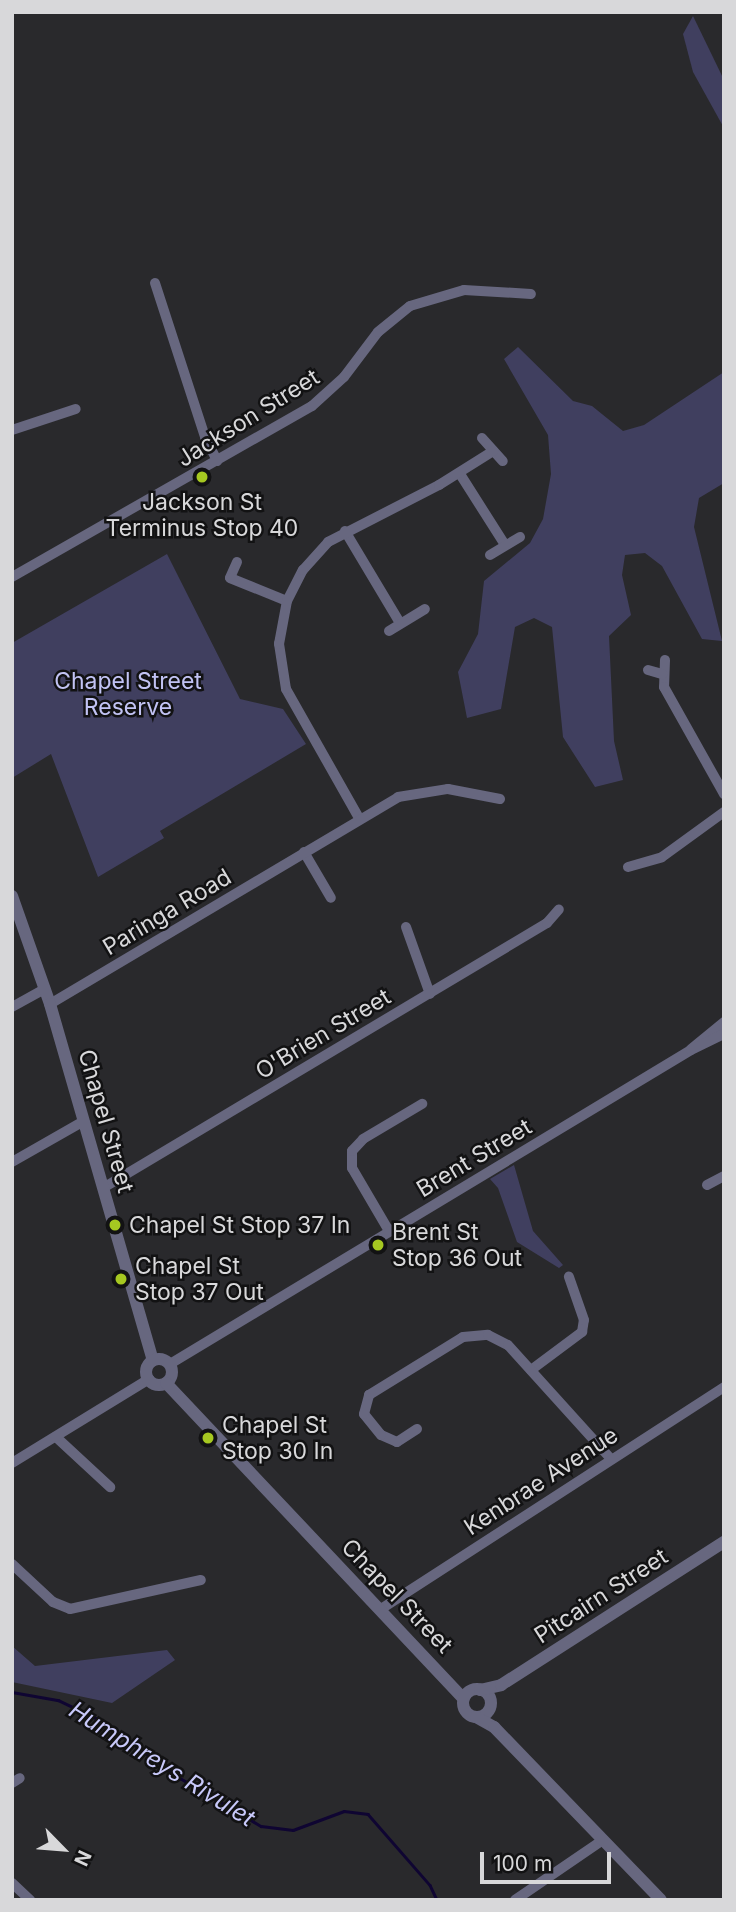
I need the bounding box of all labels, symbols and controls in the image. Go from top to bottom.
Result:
street label: Jackson Street [172,363,324,473]
marker: Jackson St Terminus Stop 40 [194,469,210,485]
place label: Jackson St Terminus Stop 40 [106,488,298,542]
park label: Chapel Street Reserve [54,667,202,721]
street label: Paringa Road [98,863,236,961]
street label: O'Brien Street [251,983,395,1085]
street label: Chapel Street [72,1046,140,1196]
street label: Brent Street [412,1113,536,1203]
place label: Chapel St Stop 37 In [129,1211,350,1239]
marker: Chapel St Stop 37 In [107,1217,123,1233]
place label: Brent St Stop 36 Out [392,1218,522,1272]
marker: Brent St Stop 36 Out [370,1237,386,1253]
place label: Chapel St Stop 37 Out [135,1252,264,1306]
marker: Chapel St Stop 37 Out [113,1271,129,1287]
place label: Chapel St Stop 30 In [222,1411,333,1465]
street label: Kenbrae Avenue [459,1421,623,1541]
marker: Chapel St Stop 30 In [200,1430,216,1446]
street label: Chapel Street [336,1533,458,1659]
street label: Pitcairn Street [529,1543,673,1649]
water label: Humphreys Rivulet [64,1695,260,1833]
north arrow [28,1814,98,1884]
scale bar [484,1839,615,1883]
text: N [69,1847,96,1870]
text: 100 m [493,1851,552,1876]

